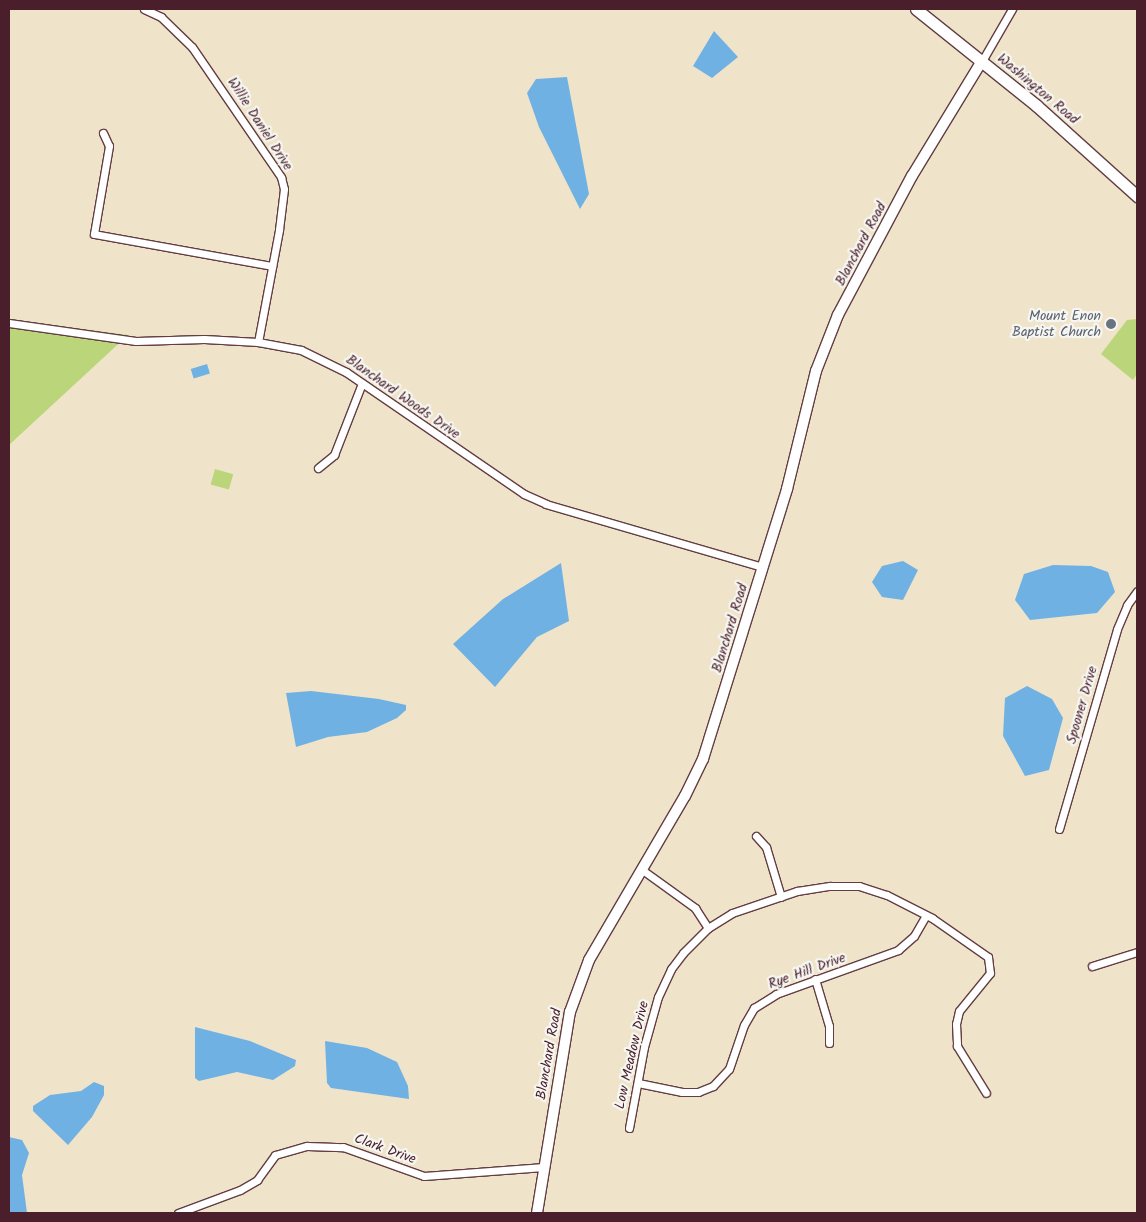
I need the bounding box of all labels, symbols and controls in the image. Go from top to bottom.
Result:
street label: Washington Road [994,50,1082,128]
street label: Willie Daniel Drive [224,74,296,174]
street label: Blanchard Road [832,199,890,289]
place label: Mount Enon Baptist Church [1012,308,1101,341]
marker: Mount Enon Baptist Church [1105,318,1117,330]
street label: Blanchard Woods Drive [343,351,463,443]
street label: Blanchard Road [709,582,751,674]
street label: Spooner Drive [1063,664,1101,746]
street label: Rye Hill Drive [766,949,848,993]
street label: Low Meadow Drive [611,999,653,1111]
street label: Blanchard Road [533,1007,565,1101]
street label: Clark Drive [352,1130,418,1168]

